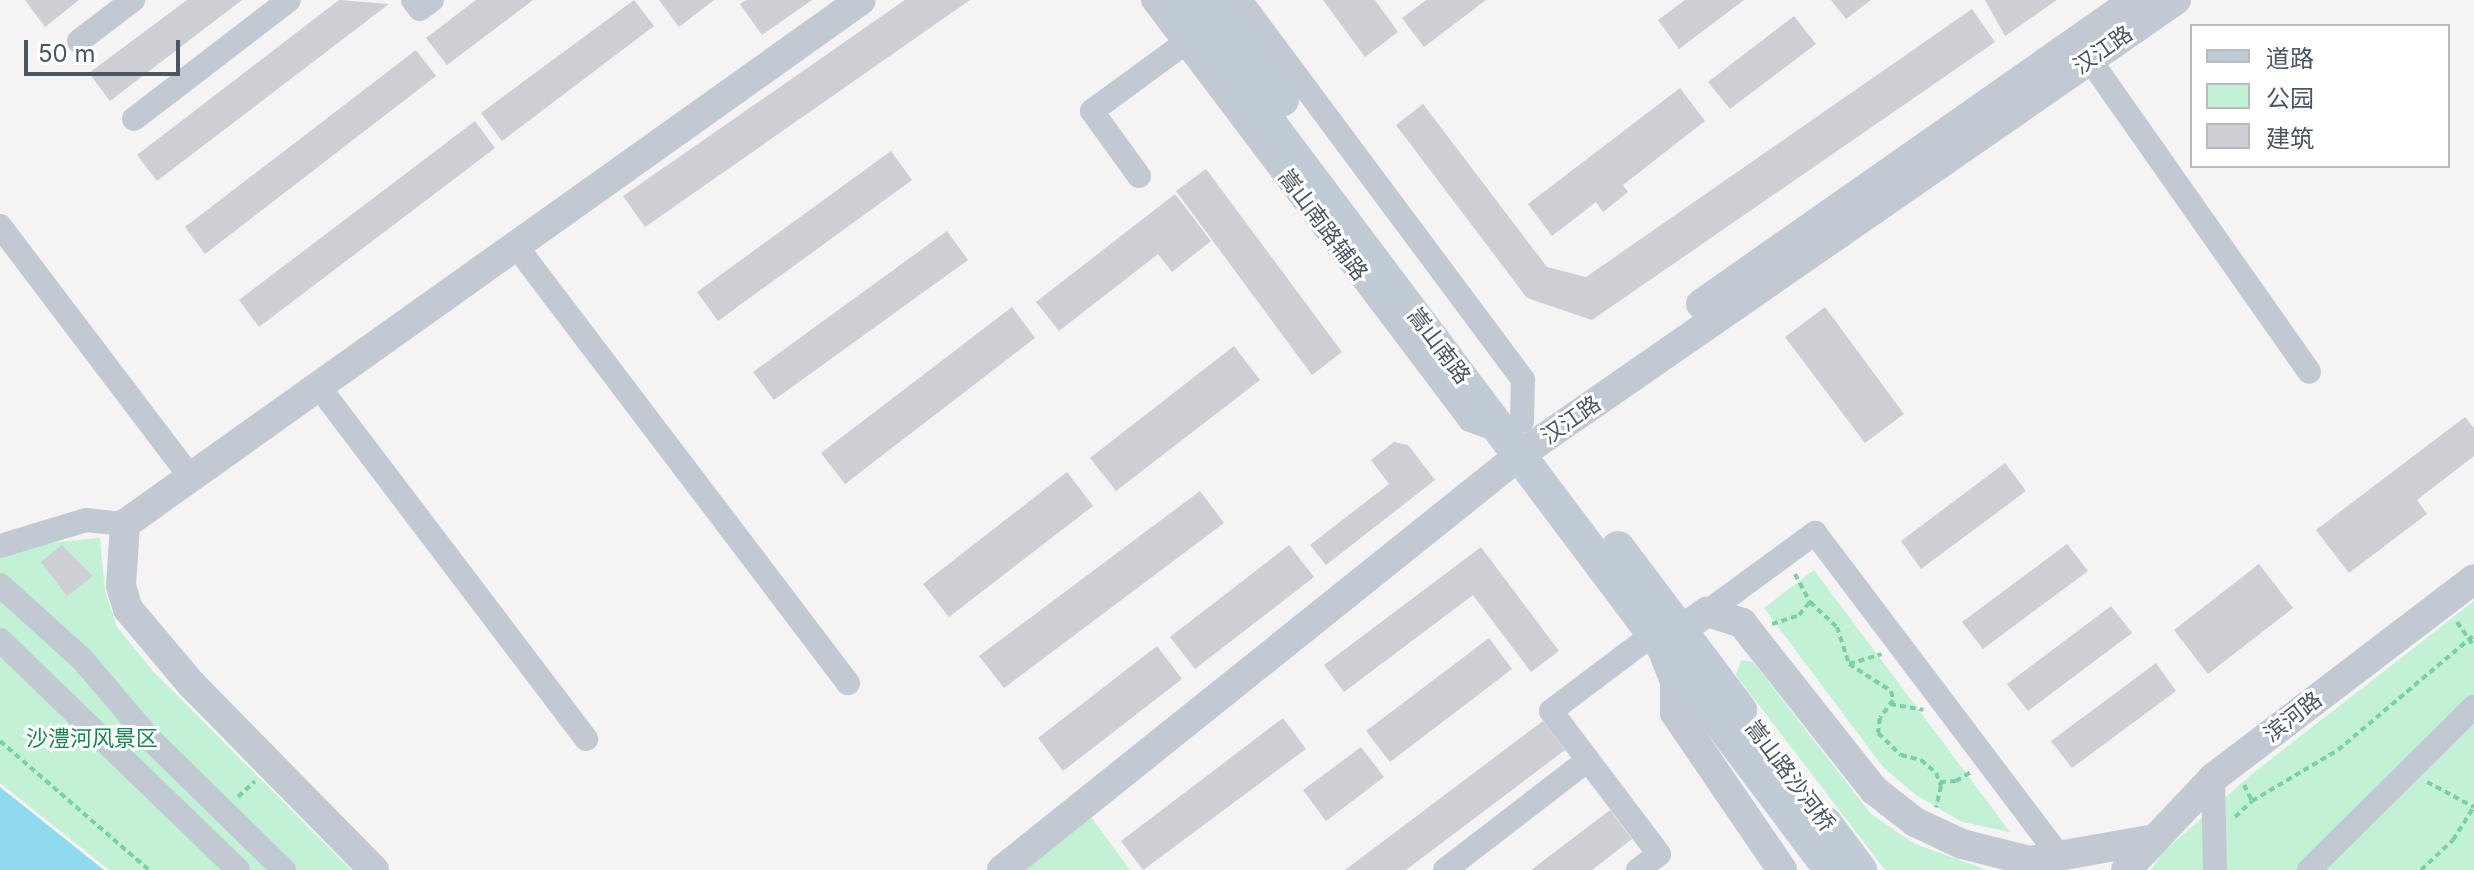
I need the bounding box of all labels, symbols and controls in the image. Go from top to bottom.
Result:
street label: 汉江路 [2068,20,2138,80]
scale bar [28,24,184,74]
legend [2190,24,2450,168]
text: 50 m [38,39,96,68]
text: 道路 [2266,44,2314,73]
text: 公园 [2266,84,2314,113]
text: 建筑 [2266,124,2314,153]
street label: 嵩山南路辅路 [1273,164,1373,286]
street label: 嵩山南路 [1402,303,1476,389]
street label: 汉江路 [1536,390,1606,450]
street label: 滨河路 [2259,686,2327,748]
street label: 嵩山路沙河桥 [1740,715,1840,837]
park label: 沙澧河风景区 [26,726,158,752]

